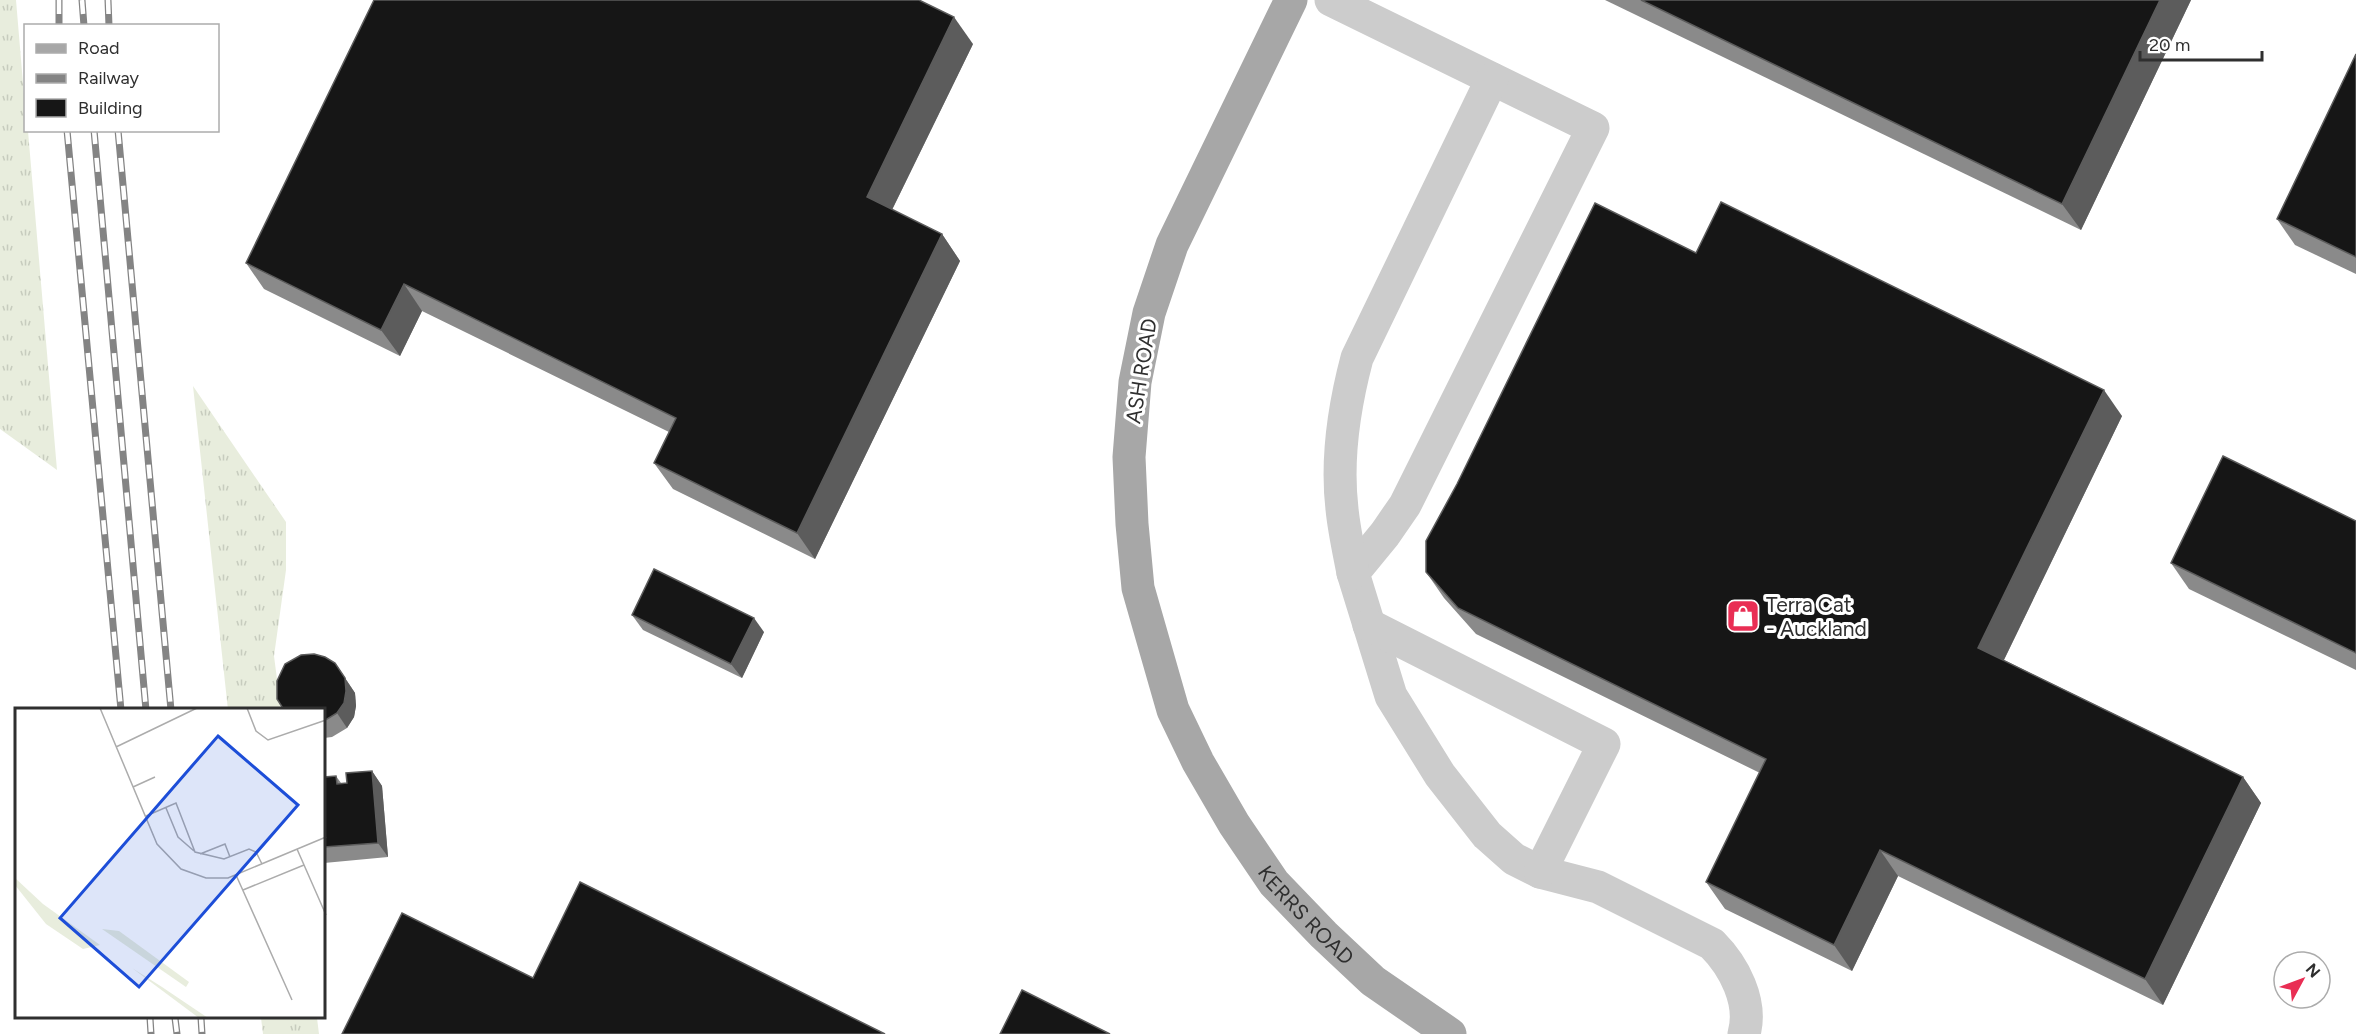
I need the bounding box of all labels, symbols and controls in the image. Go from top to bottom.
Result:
legend [24,24,219,132]
scale bar [2140,24,2262,62]
text: 20 m [2149,34,2190,56]
text: Road [78,37,119,59]
text: Railway [78,67,140,89]
text: Building [78,97,143,119]
street label: ASH ROAD [1120,317,1162,425]
place label: Terra Cat - Auckland [1766,592,1867,641]
shop icon: Terra Cat - Auckland [1725,598,1761,634]
inset map [15,708,326,1019]
street label: KERRS ROAD [1253,861,1360,969]
north arrow [2272,950,2332,1010]
text: N [2302,960,2324,981]

